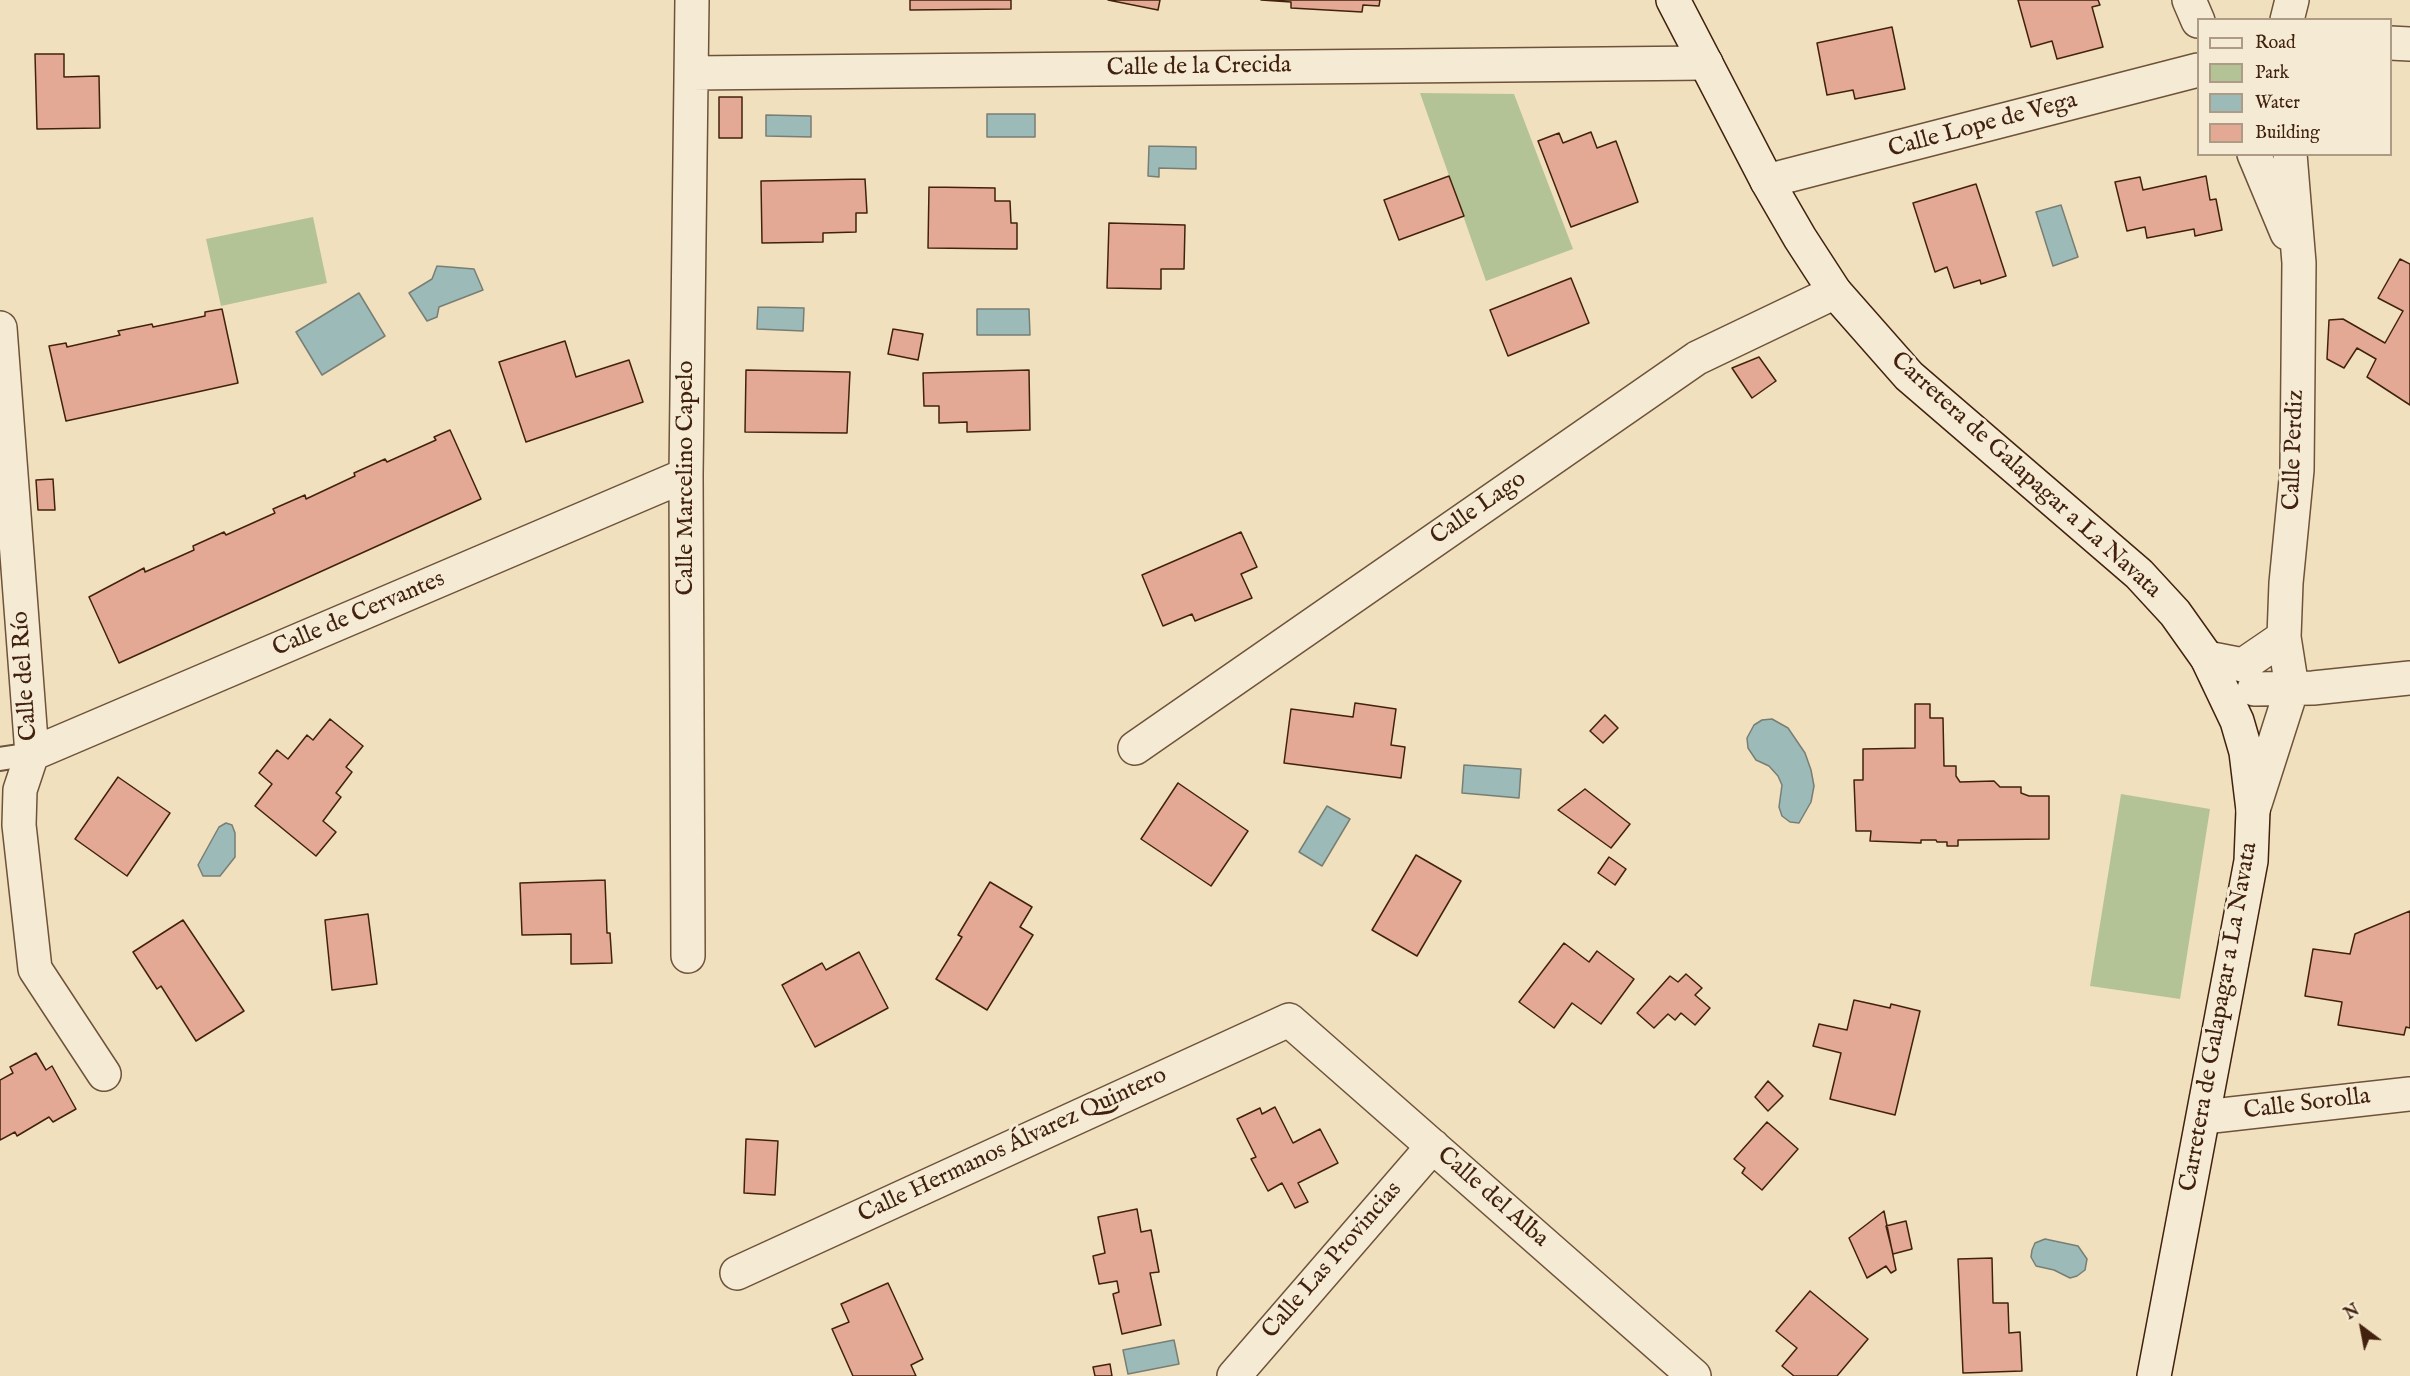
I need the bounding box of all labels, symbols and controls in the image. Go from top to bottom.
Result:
legend [2197,18,2392,156]
text: Road [2255,32,2296,55]
street label: Calle de la Crecida [1106,52,1292,84]
text: Park [2255,62,2289,85]
street label: Calle Lope de Vega [1885,87,2081,165]
text: Water [2255,92,2300,115]
text: Building [2255,122,2320,145]
street label: Carretera de Galapagar a La Navata [1884,347,2166,605]
street label: Calle Marcelino Capelo [673,361,701,595]
street label: Calle Perdiz [2279,389,2311,511]
street label: Calle Lago [1426,466,1532,552]
street label: Calle de Cervantes [269,566,449,664]
street label: Calle del Río [7,610,45,742]
street label: Carretera de Galapagar a La Navata [2175,840,2265,1194]
street label: Calle Hermanos Álvarez Quintero [854,1062,1172,1230]
street label: Calle Sorolla [2242,1083,2372,1127]
street label: Calle del Alba [1430,1142,1554,1254]
street label: Calle Las Provincias [1257,1177,1409,1345]
north arrow [2332,1298,2392,1358]
text: N [2341,1301,2364,1325]

